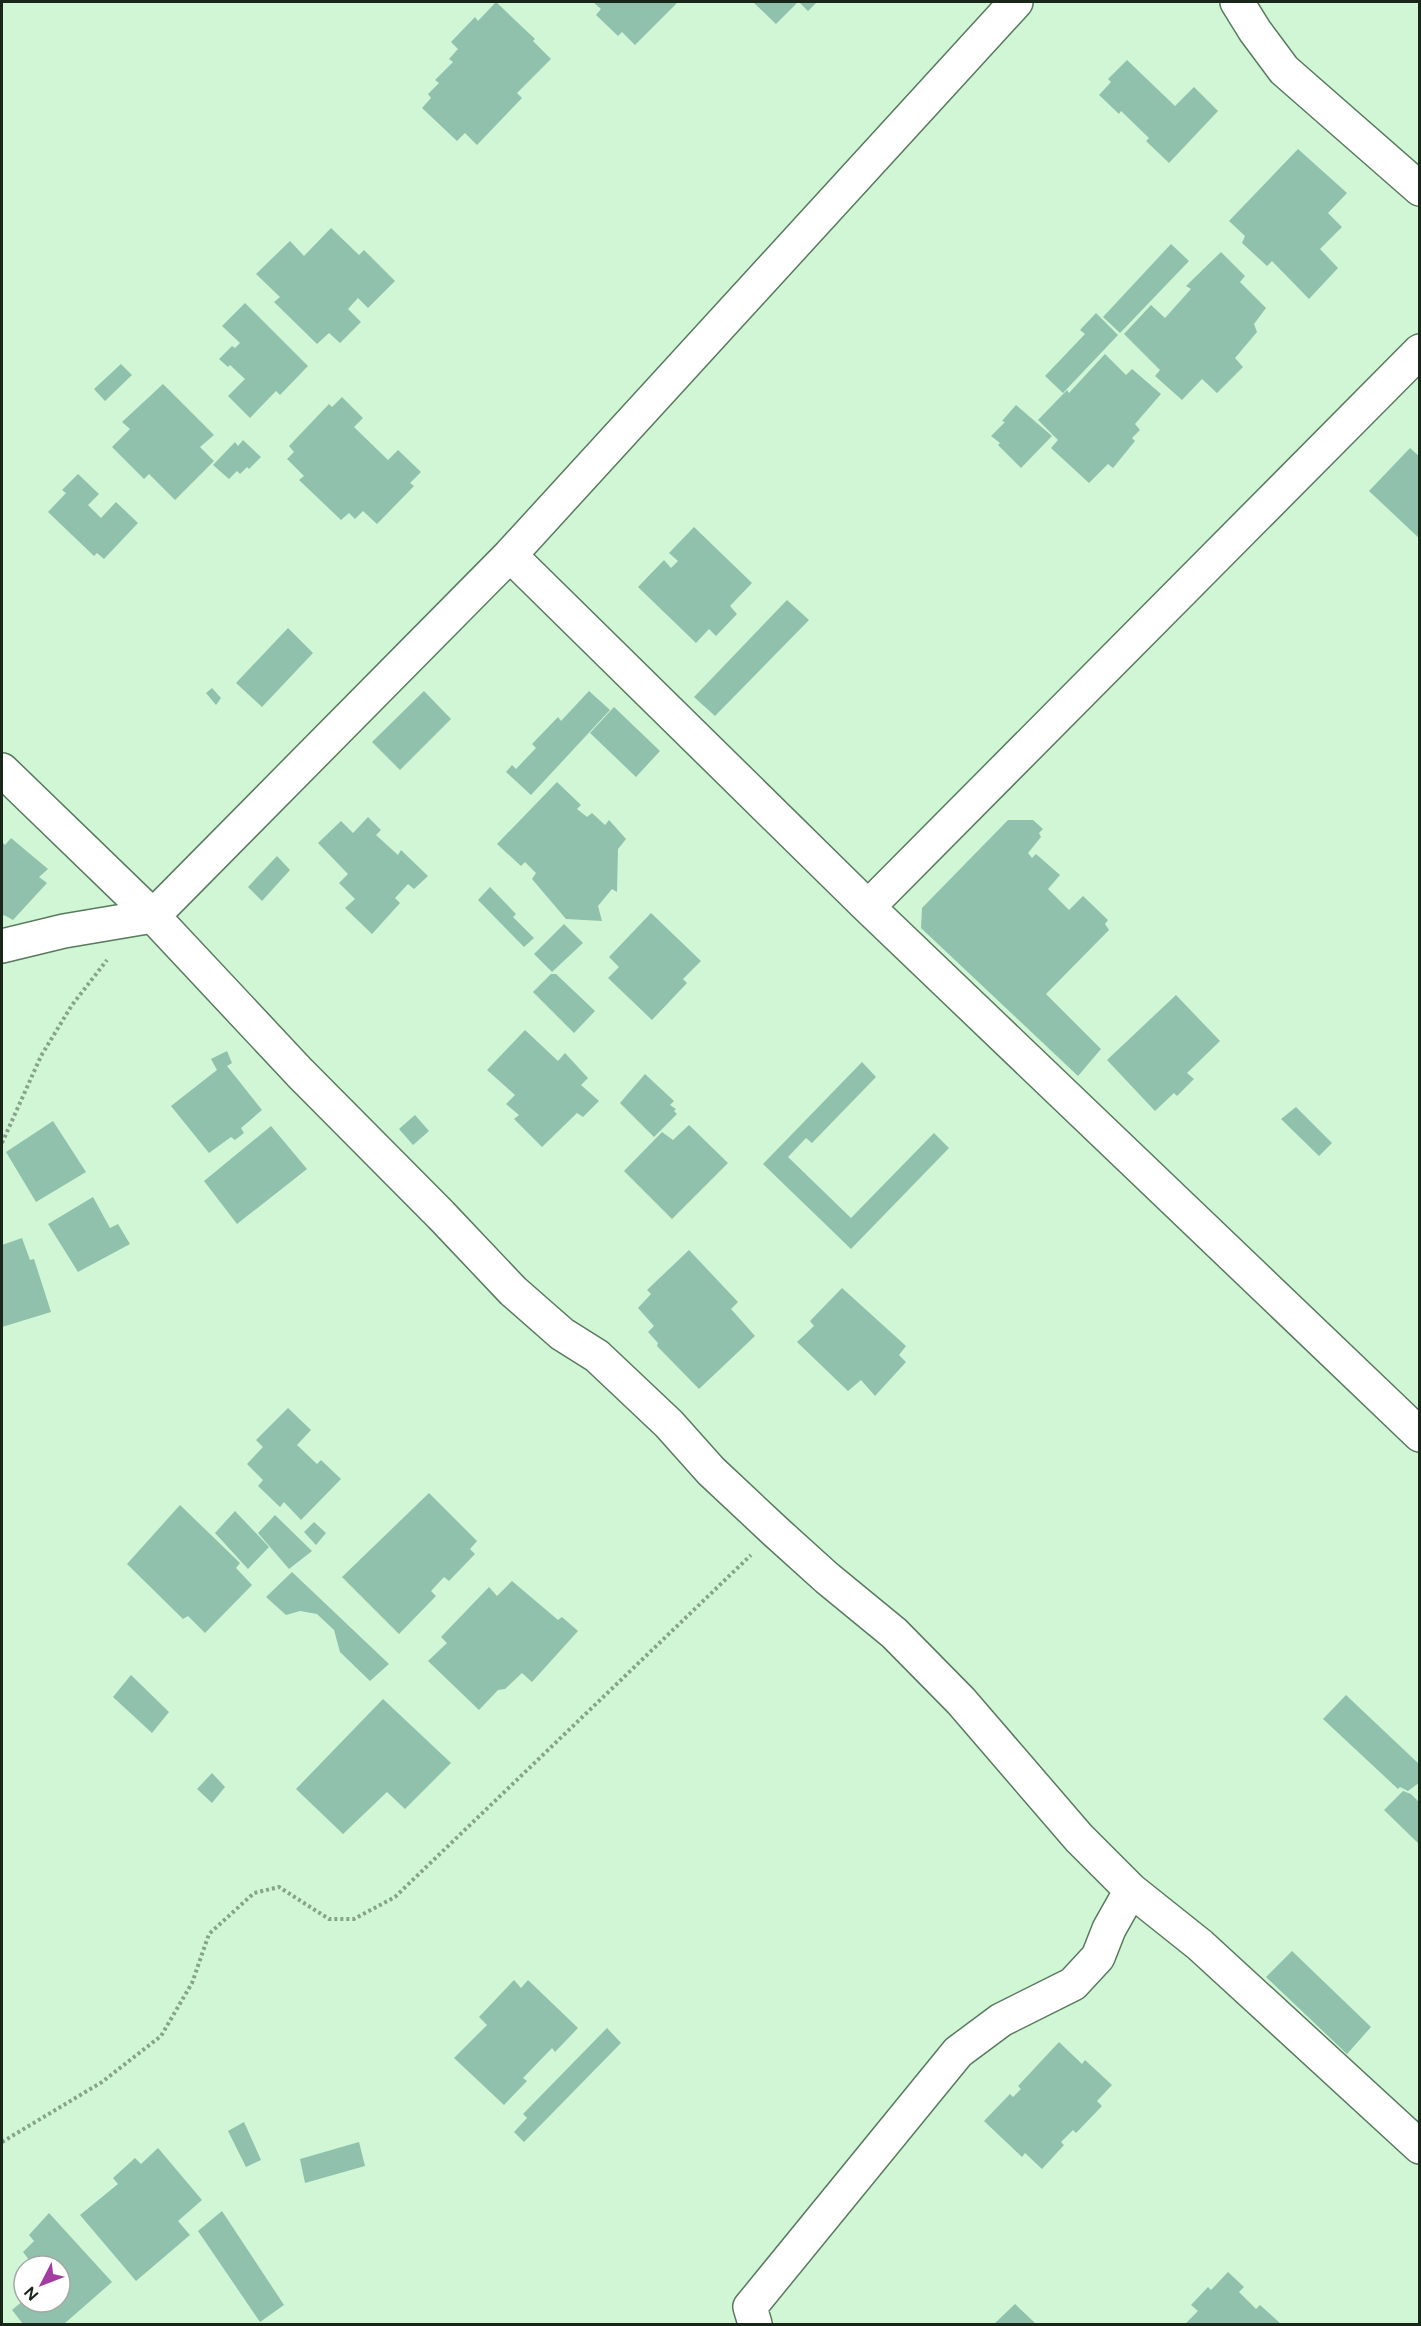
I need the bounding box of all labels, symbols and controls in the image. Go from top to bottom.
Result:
north arrow [12,2254,72,2314]
text: N [20,2283,42,2305]

